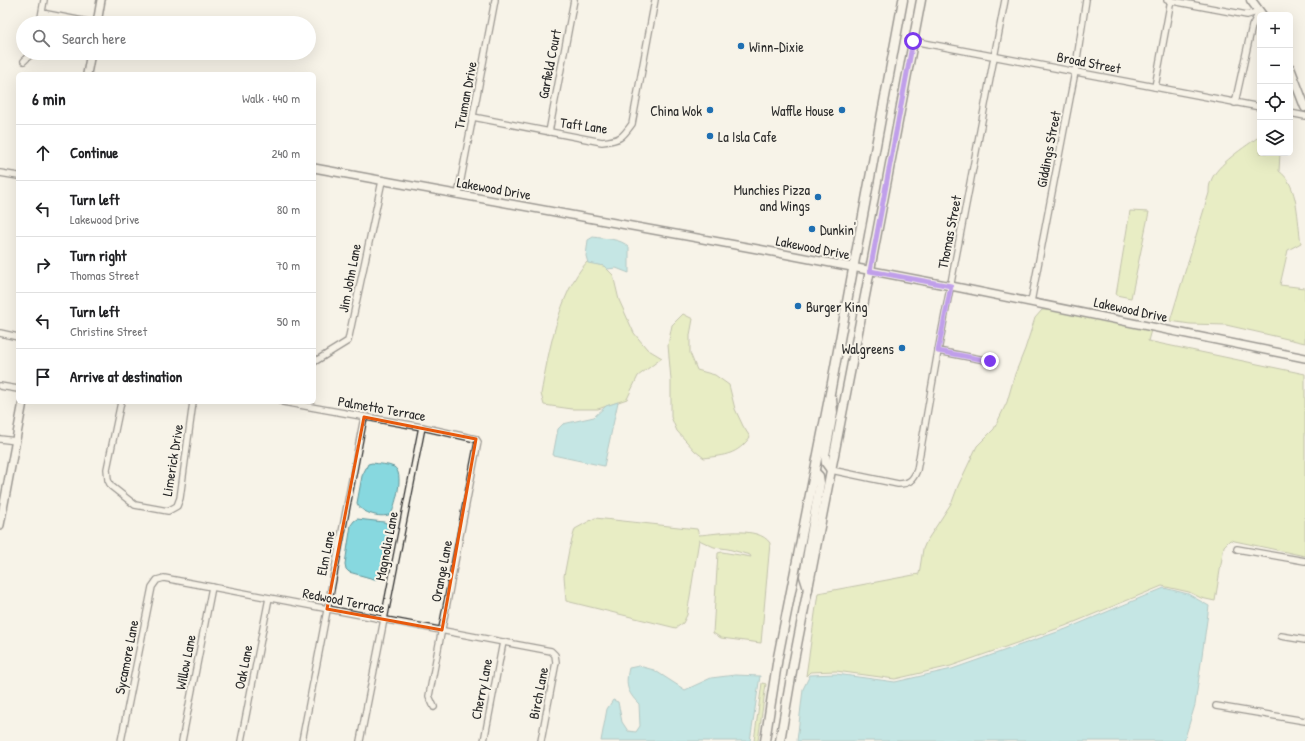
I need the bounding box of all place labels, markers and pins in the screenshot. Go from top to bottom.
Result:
place label: Winn-Dixie [749,37,804,56]
marker: Winn-Dixie [736,41,746,51]
place label: China Wok [650,101,702,120]
place label: Waffle House [771,101,834,120]
marker: China Wok [705,105,715,115]
marker: Waffle House [837,105,847,115]
place label: La Isla Cafe [718,127,777,146]
marker: La Isla Cafe [705,131,715,141]
place label: Munchies Pizza and Wings [734,180,811,216]
marker: Munchies Pizza and Wings [813,192,823,202]
place label: Dunkin' [820,220,856,239]
marker: Dunkin' [807,224,817,234]
place label: Burger King [806,297,868,317]
marker: Burger King [793,301,803,311]
place label: Walgreens [842,339,894,359]
marker: Walgreens [897,343,907,353]

